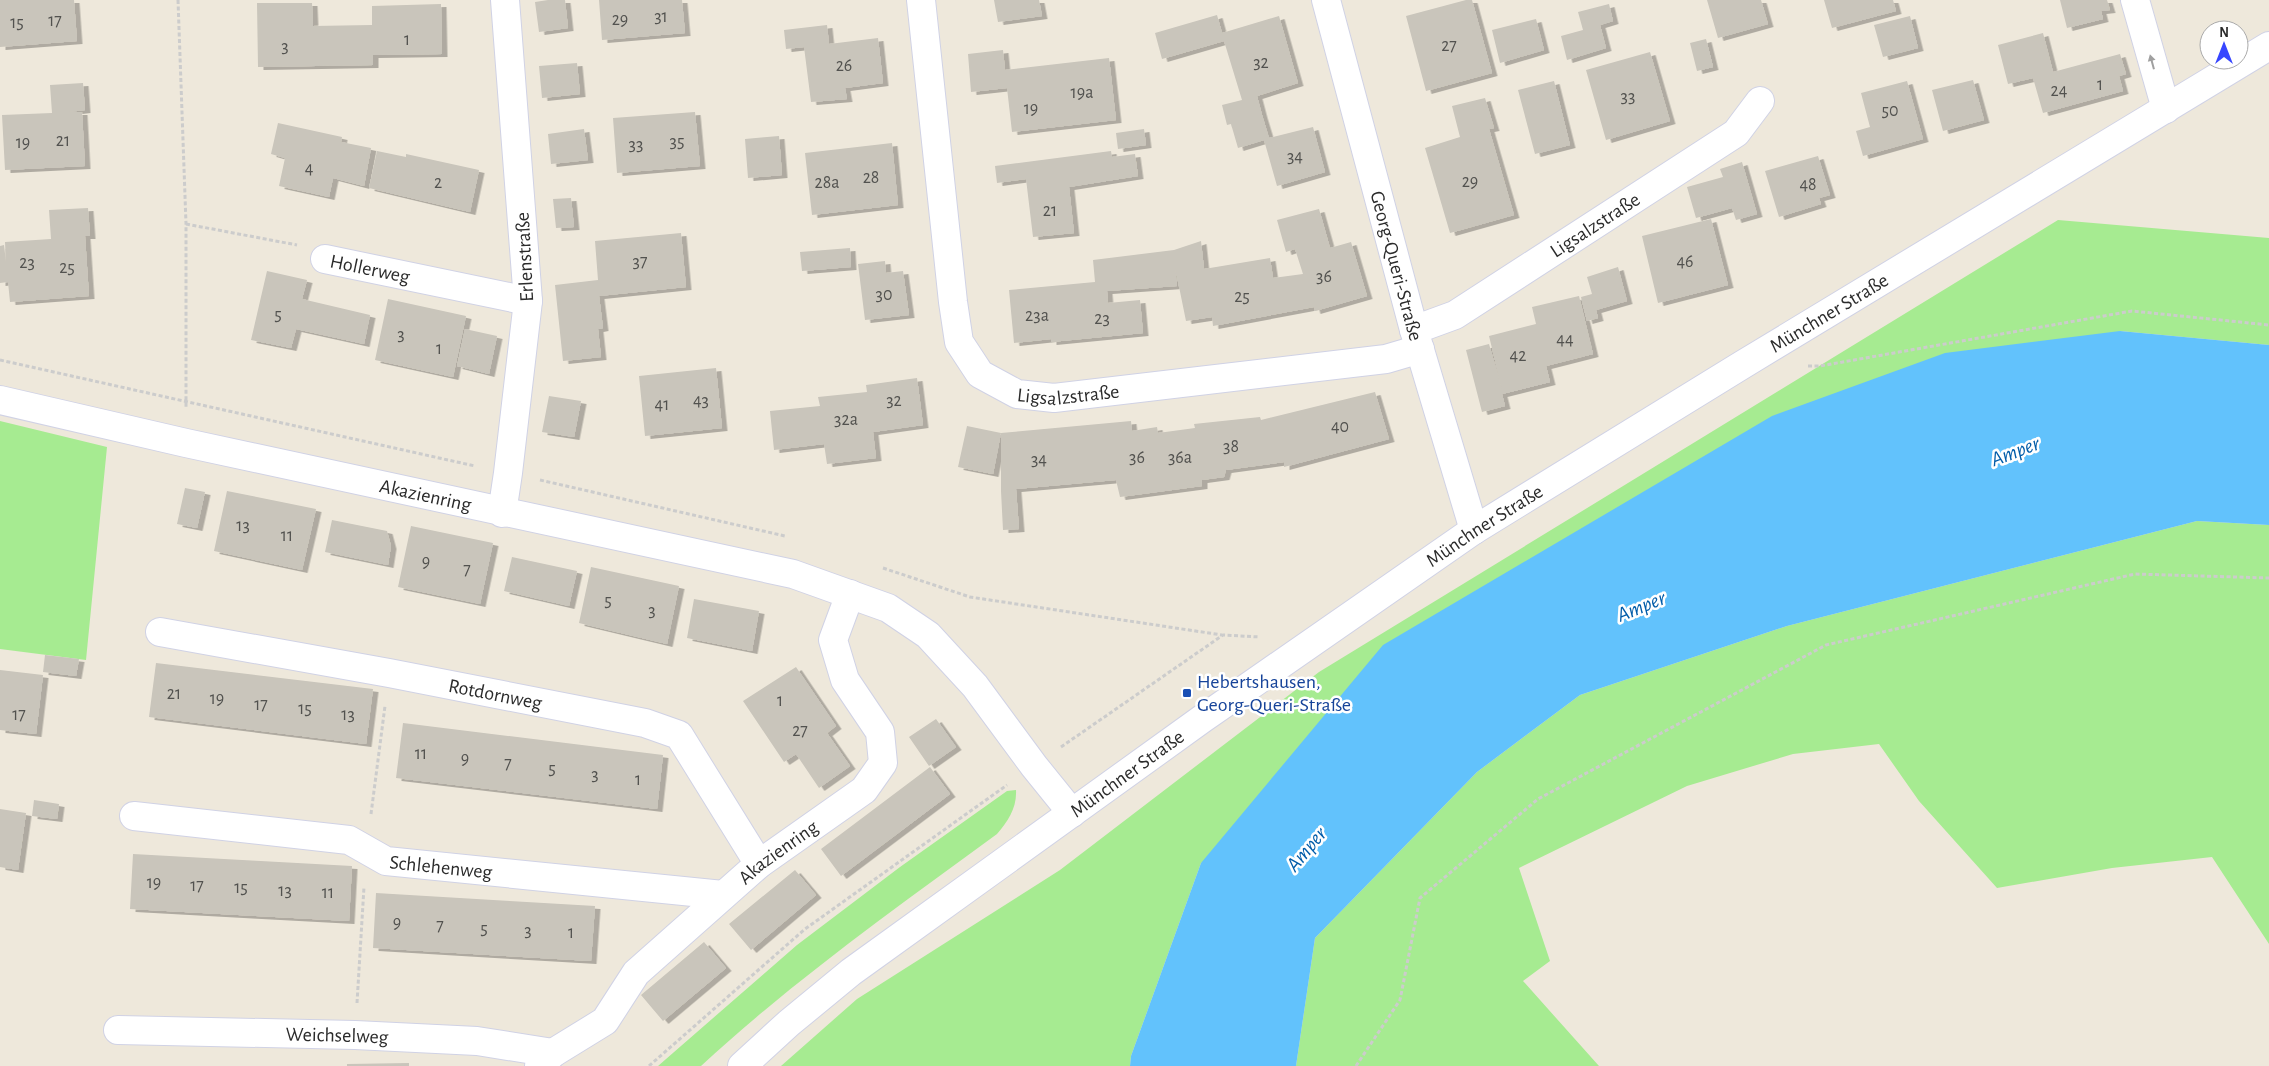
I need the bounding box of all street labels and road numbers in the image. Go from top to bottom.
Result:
street label: Georg-Queri-Straße [1366,189,1426,343]
street label: Ligsalzstraße [1547,189,1644,262]
street label: Erlenstraße [513,211,537,302]
street label: Hollerweg [328,251,412,287]
street label: Münchner Straße [1766,270,1892,357]
street label: Ligsalzstraße [1016,381,1120,409]
street label: Akazienring [378,476,473,515]
street label: Münchner Straße [1423,481,1547,571]
street label: Rotdornweg [447,676,544,714]
street label: Münchner Straße [1067,727,1188,821]
street label: Akazienring [735,817,822,888]
street label: Schlehenweg [389,852,493,883]
street label: Weichselweg [285,1025,389,1048]

